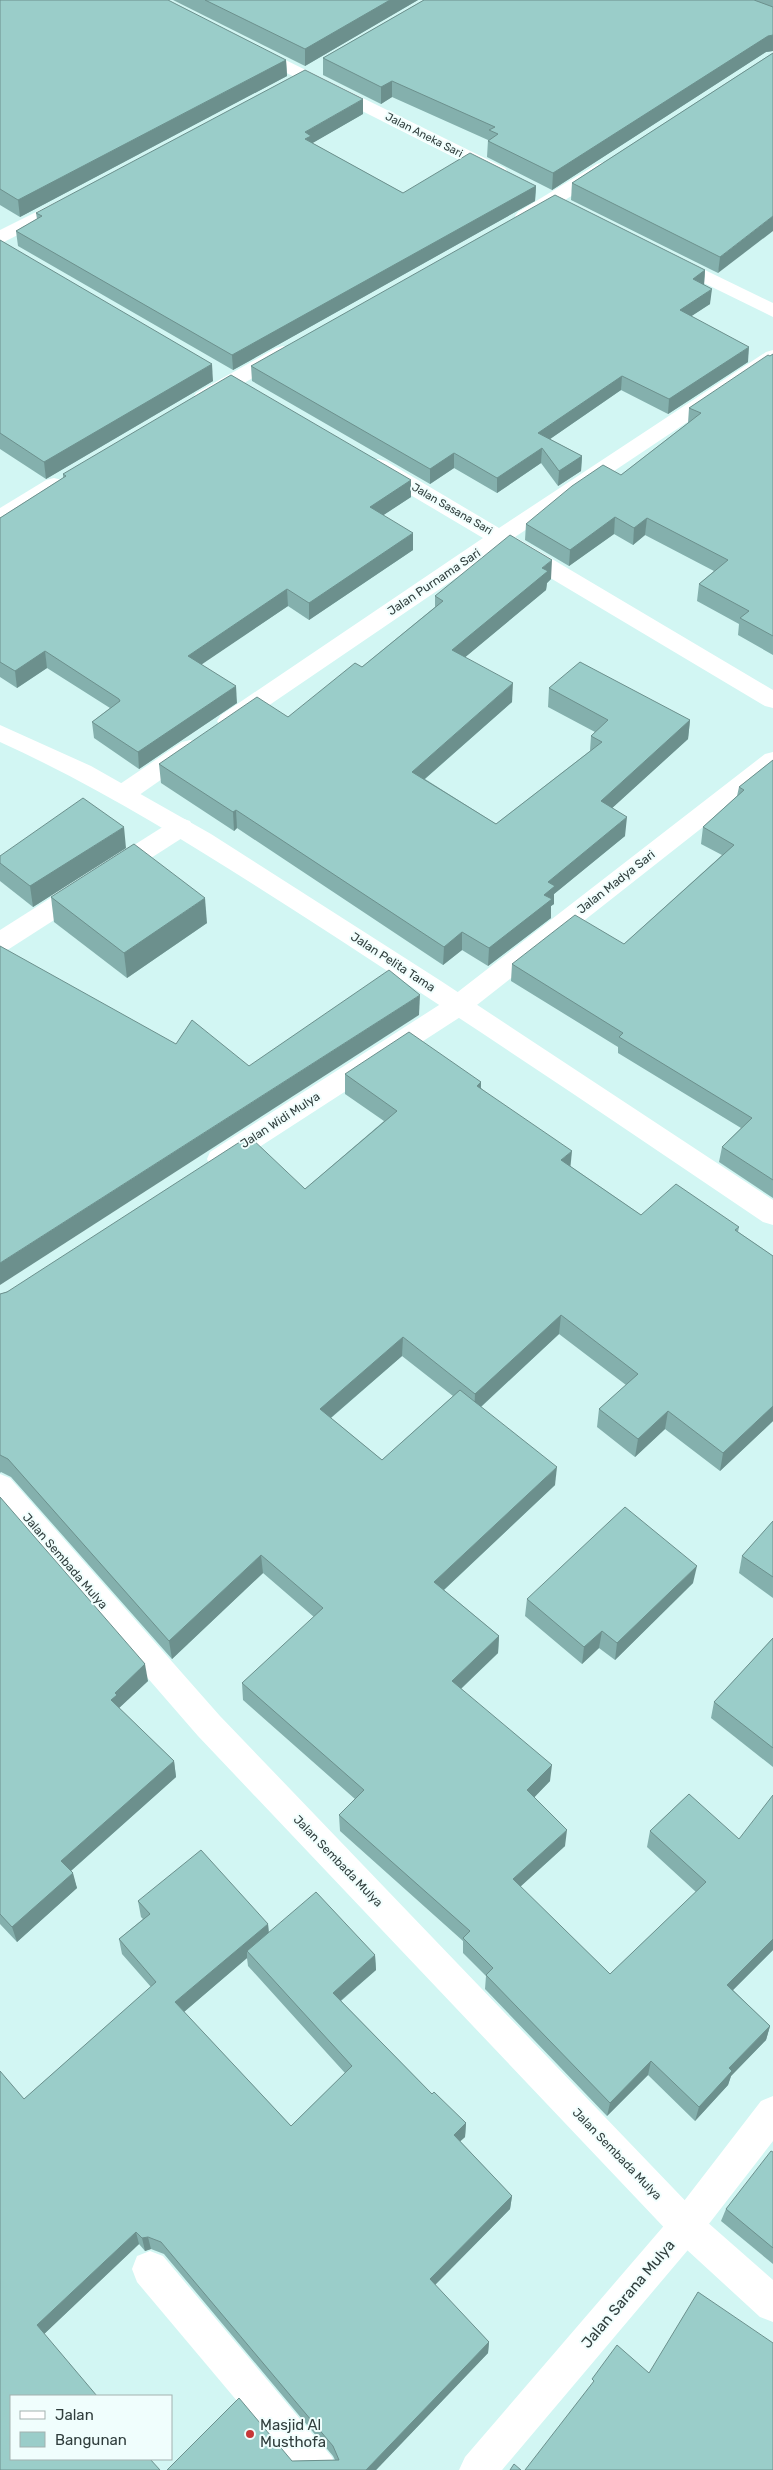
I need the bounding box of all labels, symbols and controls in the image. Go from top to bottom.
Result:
street label: Jalan Aneka Sari [383,110,465,160]
street label: Jalan Sasana Sari [409,481,495,537]
street label: Jalan Purnama Sari [385,546,483,618]
street label: Jalan Madya Sari [574,847,658,917]
street label: Jalan Pelita Tama [348,929,438,995]
street label: Jalan Widi Mulya [238,1089,322,1151]
street label: Jalan Sembada Mulya [20,1510,110,1612]
street label: Jalan Sembada Mulya [291,1812,385,1910]
street label: Jalan Sembada Mulya [570,2105,664,2203]
street label: Jalan Sarana Mulya [577,2236,679,2352]
legend [10,2395,172,2460]
text: Jalan [55,2406,94,2424]
place label: Masjid Al Musthofa [260,2416,326,2451]
marker: Masjid Al Musthofa [244,2428,256,2440]
text: Bangunan [55,2431,127,2449]

